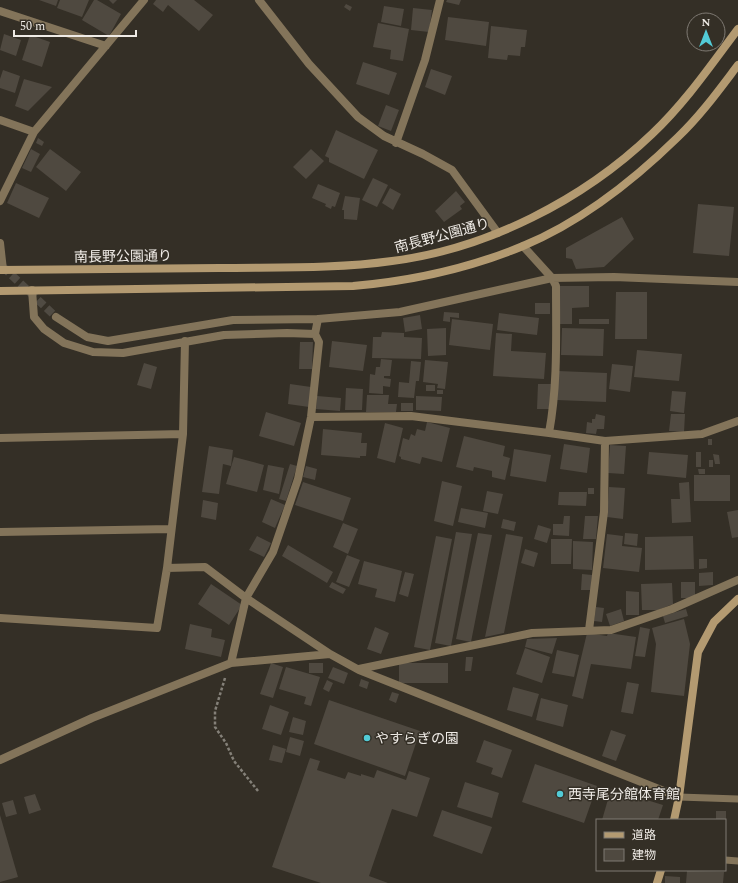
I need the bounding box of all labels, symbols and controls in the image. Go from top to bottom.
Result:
scale bar [14,12,136,38]
north arrow [686,12,726,52]
text: N [702,14,711,31]
text: 50 m [20,17,45,36]
street label: 南長野公園通り [392,213,492,258]
street label: 南長野公園通り [74,245,172,268]
place label: やすらぎの園 [375,728,459,749]
marker: やすらぎの園 [362,733,372,743]
place label: 西寺尾分館体育館 [568,784,680,805]
marker: 西寺尾分館体育館 [555,789,565,799]
legend [596,819,726,871]
text: 道路 [632,826,656,845]
text: 建物 [632,846,656,865]

